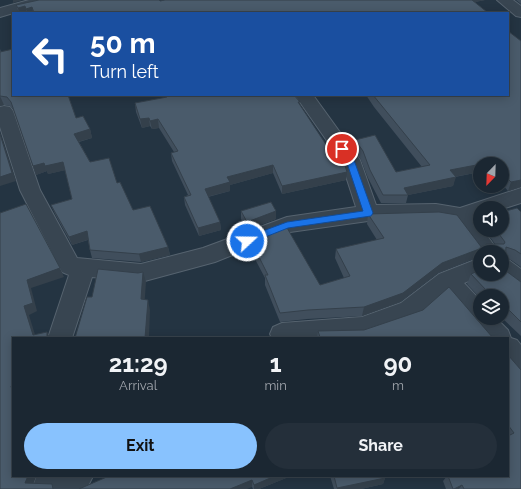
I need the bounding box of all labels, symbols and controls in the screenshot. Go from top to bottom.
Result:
text: 50 m [90,27,156,60]
icon: left [24,28,76,80]
text: Turn left [90,61,159,82]
pin [325,132,359,166]
icon: arrive [331,138,353,160]
north arrow [473,157,509,193]
map controls [473,157,509,325]
button: sound [473,201,509,237]
position arrow [226,220,268,262]
button: search [473,245,509,281]
button: layers [473,289,509,325]
text: 21:29 [109,349,168,378]
text: 1 [270,349,281,378]
text: 90 [383,349,412,378]
text: Arrival [119,378,157,393]
text: min [264,378,287,393]
text: m [392,378,404,393]
button: Exit [24,423,257,469]
button: Share [265,423,497,469]

